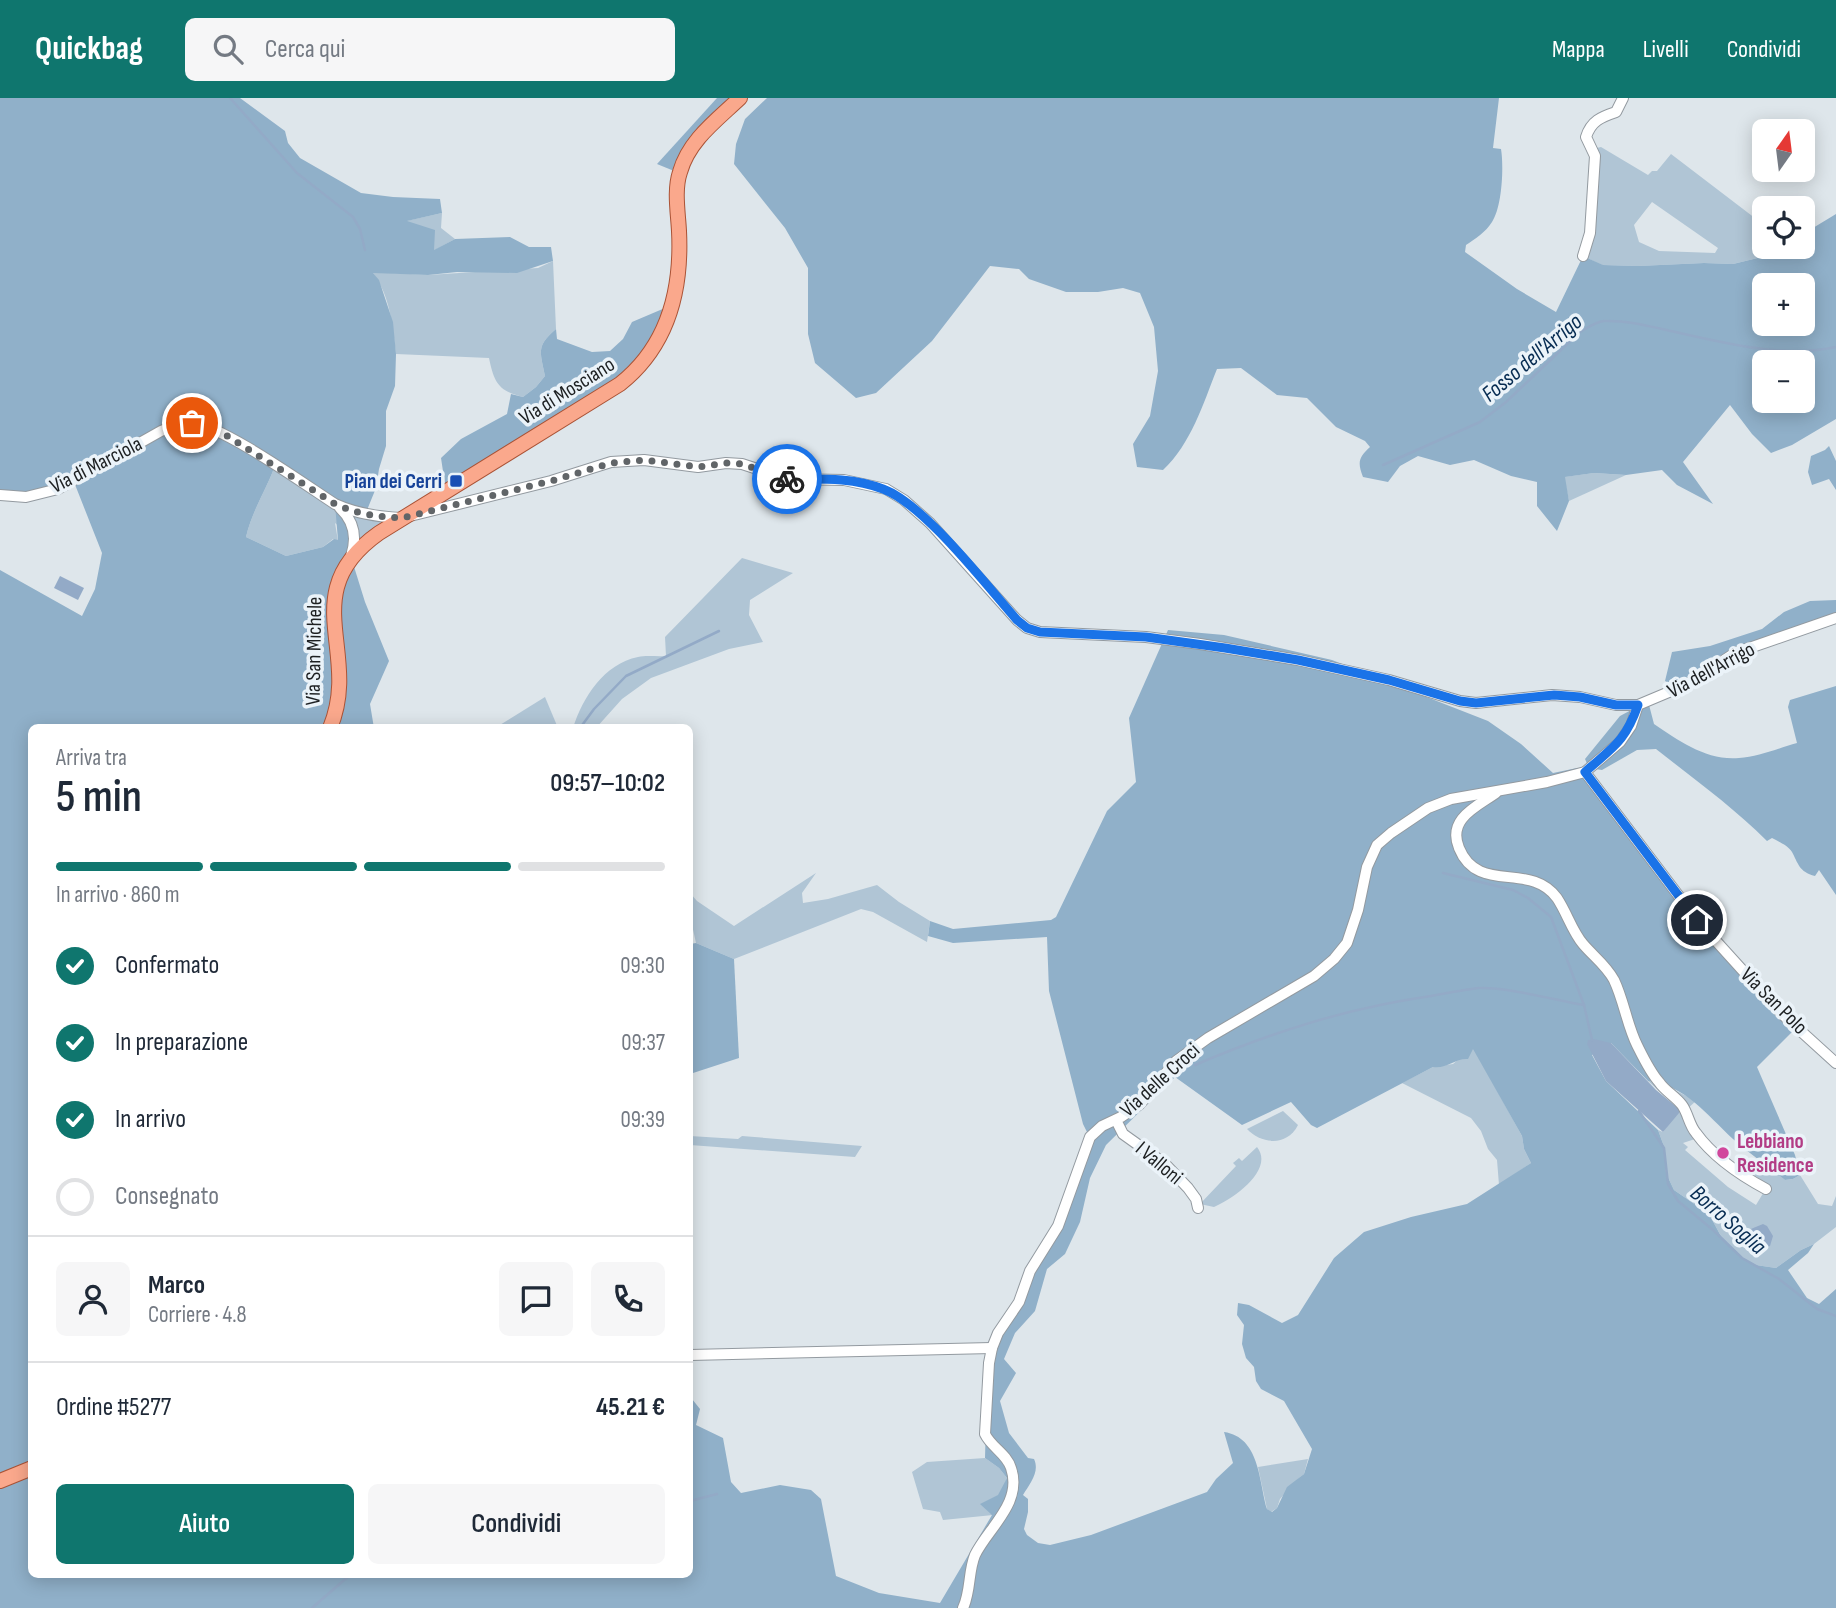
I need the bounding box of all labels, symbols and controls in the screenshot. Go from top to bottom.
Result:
search box [185,18,675,81]
text: Quickbag [35,29,143,69]
icon: search [209,30,247,68]
text: Cerca qui [265,34,345,65]
text: Mappa [1552,35,1605,64]
text: Livelli [1643,35,1689,64]
text: Condividi [1727,35,1801,64]
north arrow [1752,119,1815,182]
map controls [1752,119,1815,413]
button: locate [1752,196,1815,259]
button: + [1752,273,1815,336]
water label: Fosso dell'Arrigo [1476,307,1588,408]
button: − [1752,350,1815,413]
street label: Via di Mosciano [515,352,619,430]
pin [162,393,222,453]
icon: bag [173,404,211,442]
street label: Via di Marciola [46,431,146,499]
courier [752,444,822,514]
icon: bike [768,460,806,498]
place label: Pian dei Cerri [345,469,442,494]
marker: Pian dei Cerri [448,473,464,489]
street label: Via San Michele [301,596,327,706]
street label: Via dell'Arrigo [1663,637,1759,703]
text: Arriva tra [56,744,127,772]
text: 09:57–10:02 [550,768,665,799]
text: 5 min [56,770,142,825]
text: In arrivo · 860 m [56,881,179,909]
pin [1667,890,1727,950]
icon: home [1678,901,1716,939]
icon: check [56,947,94,985]
text: Confermato [115,950,219,981]
text: 09:30 [620,952,665,980]
street label: Via San Polo [1735,962,1813,1040]
icon: check [56,1024,94,1062]
text: In preparazione [115,1027,248,1058]
text: 09:37 [621,1029,665,1057]
street label: Via delle Croci [1115,1038,1205,1122]
icon: check [56,1101,94,1139]
text: In arrivo [115,1104,186,1135]
text: 09:39 [620,1106,665,1134]
place label: Lebbiano Residence [1737,1129,1814,1178]
street label: I Valloni [1130,1136,1188,1190]
marker: Lebbiano Residence [1715,1145,1731,1161]
water label: Borro Soglia [1684,1179,1772,1261]
text: Consegnato [115,1181,219,1212]
button: person [56,1262,130,1336]
button: chat [499,1262,573,1336]
button: phone [591,1262,665,1336]
text: Marco [148,1270,205,1301]
text: Corriere · 4.8 [148,1301,247,1329]
text: Ordine #5277 [56,1392,171,1423]
text: 45.21 € [596,1392,665,1423]
button: Aiuto [56,1484,354,1564]
button: Condividi [368,1484,665,1564]

